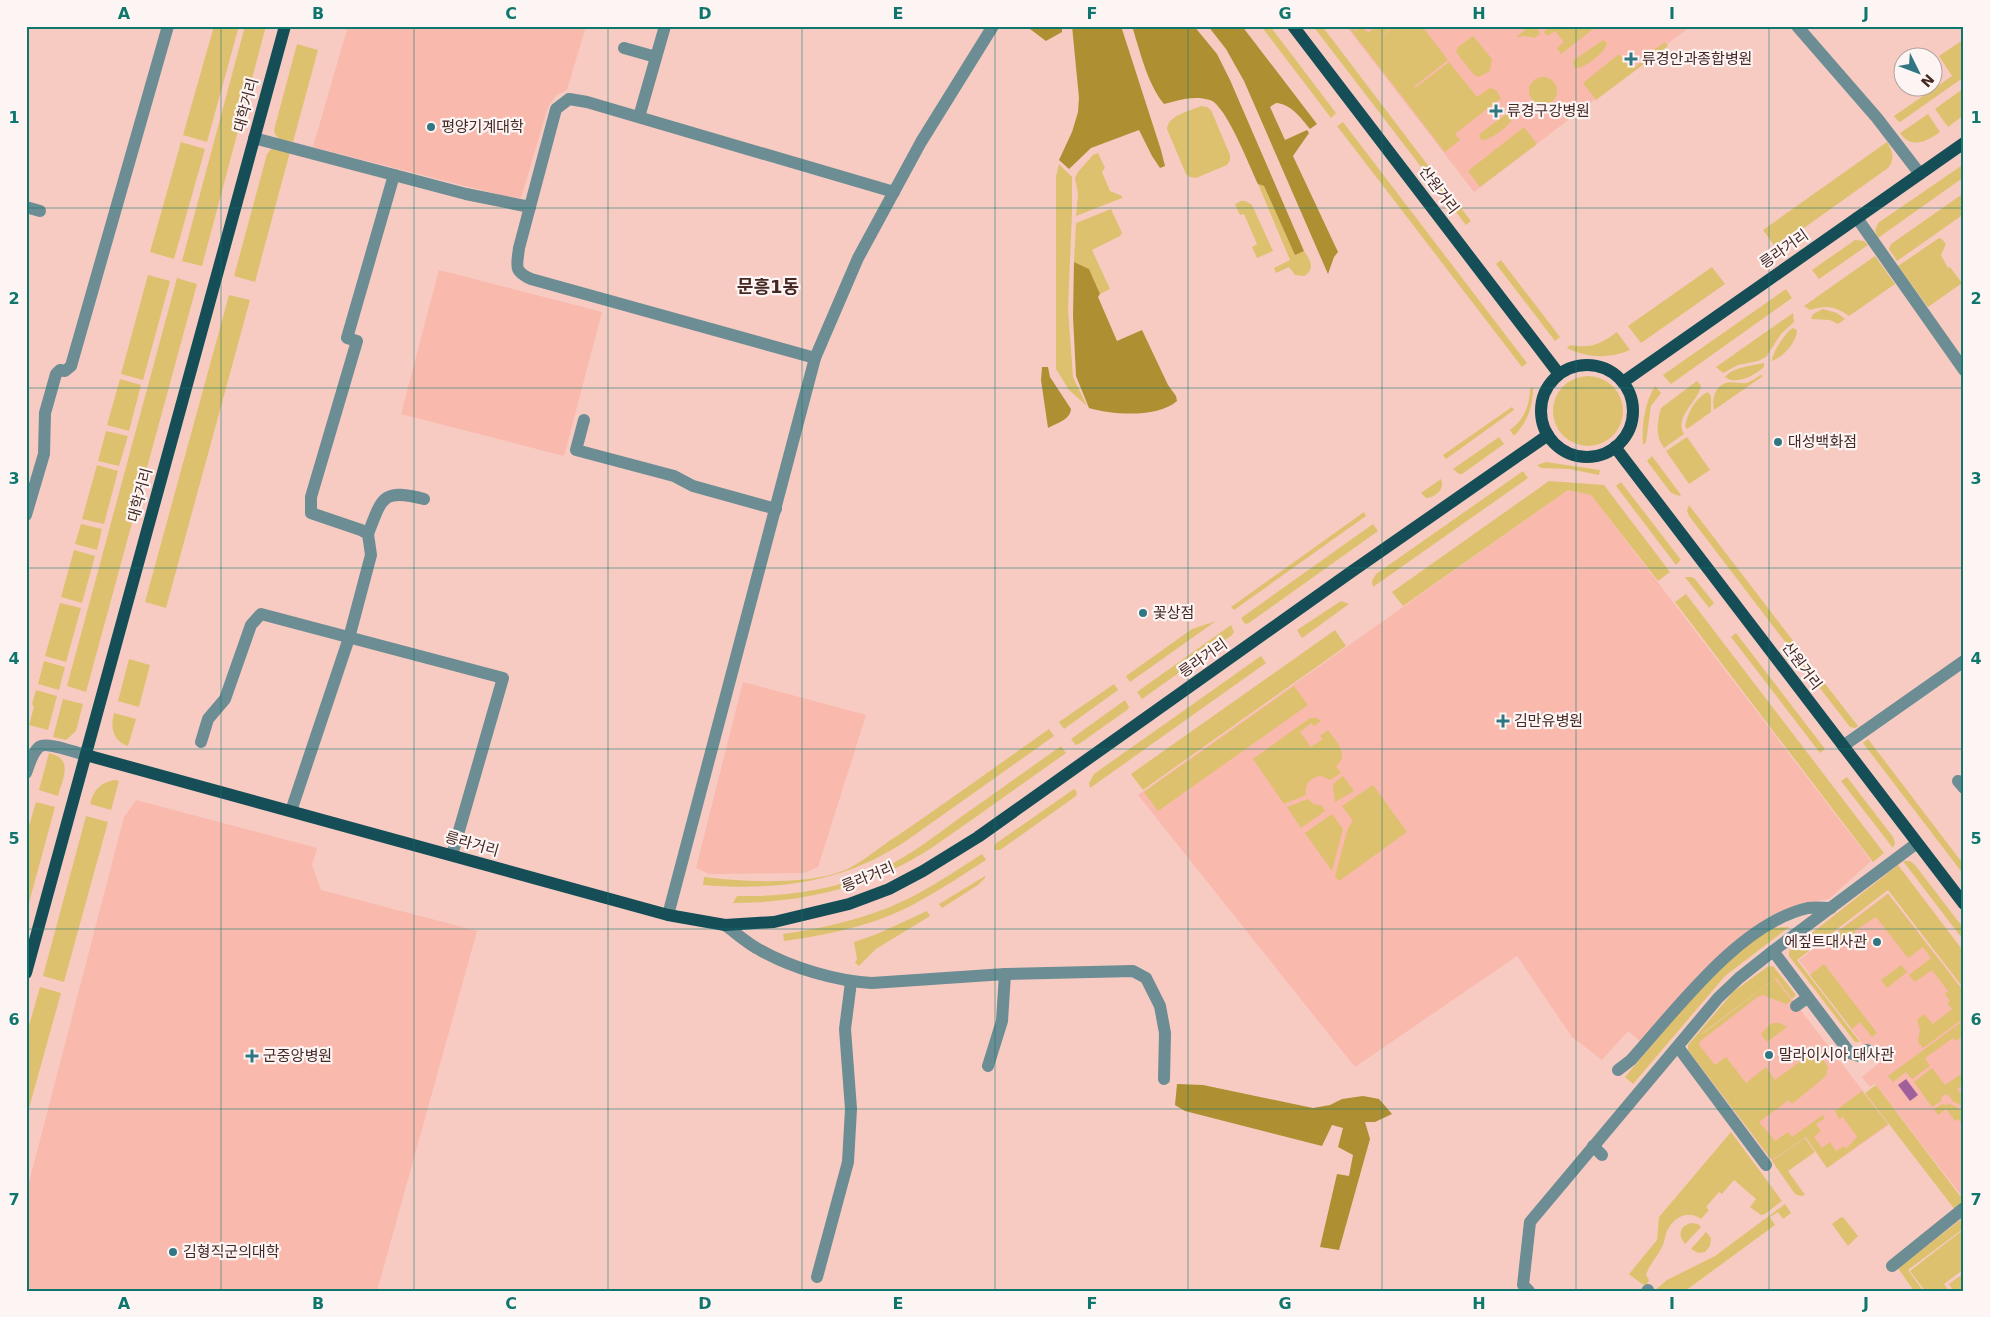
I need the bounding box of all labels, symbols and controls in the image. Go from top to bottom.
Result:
text: A [118,4,131,23]
text: B [312,4,324,23]
text: C [505,4,517,23]
text: D [698,4,712,23]
text: E [893,4,903,23]
text: F [1087,4,1097,23]
text: G [1278,4,1292,23]
text: H [1472,4,1486,23]
text: I [1669,4,1675,23]
text: J [1862,4,1869,23]
north arrow [1892,48,1942,98]
place label: 류경안과종합병원 [1642,50,1752,68]
marker: 류경안과종합병원 [1624,52,1638,66]
text: N [1918,71,1938,90]
street label: 대학거리 [230,76,262,134]
place label: 류경구강병원 [1507,102,1590,120]
marker: 류경구강병원 [1489,104,1503,118]
text: 1 [8,108,20,127]
text: 1 [1970,108,1982,127]
place label: 평양기계대학 [441,118,524,136]
marker: 평양기계대학 [425,121,437,133]
street label: 산원거리 [1415,163,1463,217]
street label: 릉라거리 [1756,226,1812,272]
district label: 문흥1동 [737,276,799,297]
text: 2 [8,289,20,308]
text: 2 [1970,289,1982,308]
place label: 대성백화점 [1788,433,1857,451]
marker: 대성백화점 [1772,436,1784,448]
street label: 대학거리 [124,466,156,524]
text: 3 [8,469,20,488]
text: 3 [1970,469,1982,488]
place label: 꽃상점 [1153,604,1194,622]
marker: 꽃상점 [1137,607,1149,619]
street label: 릉라거리 [1175,635,1231,681]
street label: 산원거리 [1778,639,1826,693]
text: 4 [8,649,20,668]
text: 4 [1970,649,1982,668]
place label: 김만유병원 [1514,712,1583,730]
marker: 김만유병원 [1496,714,1510,728]
street label: 릉라거리 [443,828,501,860]
text: 5 [8,829,20,848]
text: 5 [1970,829,1982,848]
street label: 릉라거리 [839,858,897,896]
place label: 에짚트대사관 [1784,933,1867,951]
marker: 에짚트대사관 [1871,936,1883,948]
text: 6 [8,1010,20,1029]
text: 6 [1970,1010,1982,1029]
place label: 말라이시아 대사관 [1779,1046,1894,1064]
place label: 군중앙병원 [263,1047,332,1065]
marker: 군중앙병원 [245,1049,259,1063]
marker: 말라이시아 대사관 [1763,1049,1775,1061]
text: 7 [8,1190,20,1209]
text: 7 [1970,1190,1982,1209]
place label: 김형직군의대학 [183,1243,280,1261]
marker: 김형직군의대학 [167,1246,179,1258]
text: A [118,1294,131,1313]
text: B [312,1294,324,1313]
text: C [505,1294,517,1313]
text: D [698,1294,712,1313]
text: E [893,1294,903,1313]
text: F [1087,1294,1097,1313]
text: G [1278,1294,1292,1313]
text: H [1472,1294,1486,1313]
text: I [1669,1294,1675,1313]
text: J [1862,1294,1869,1313]

